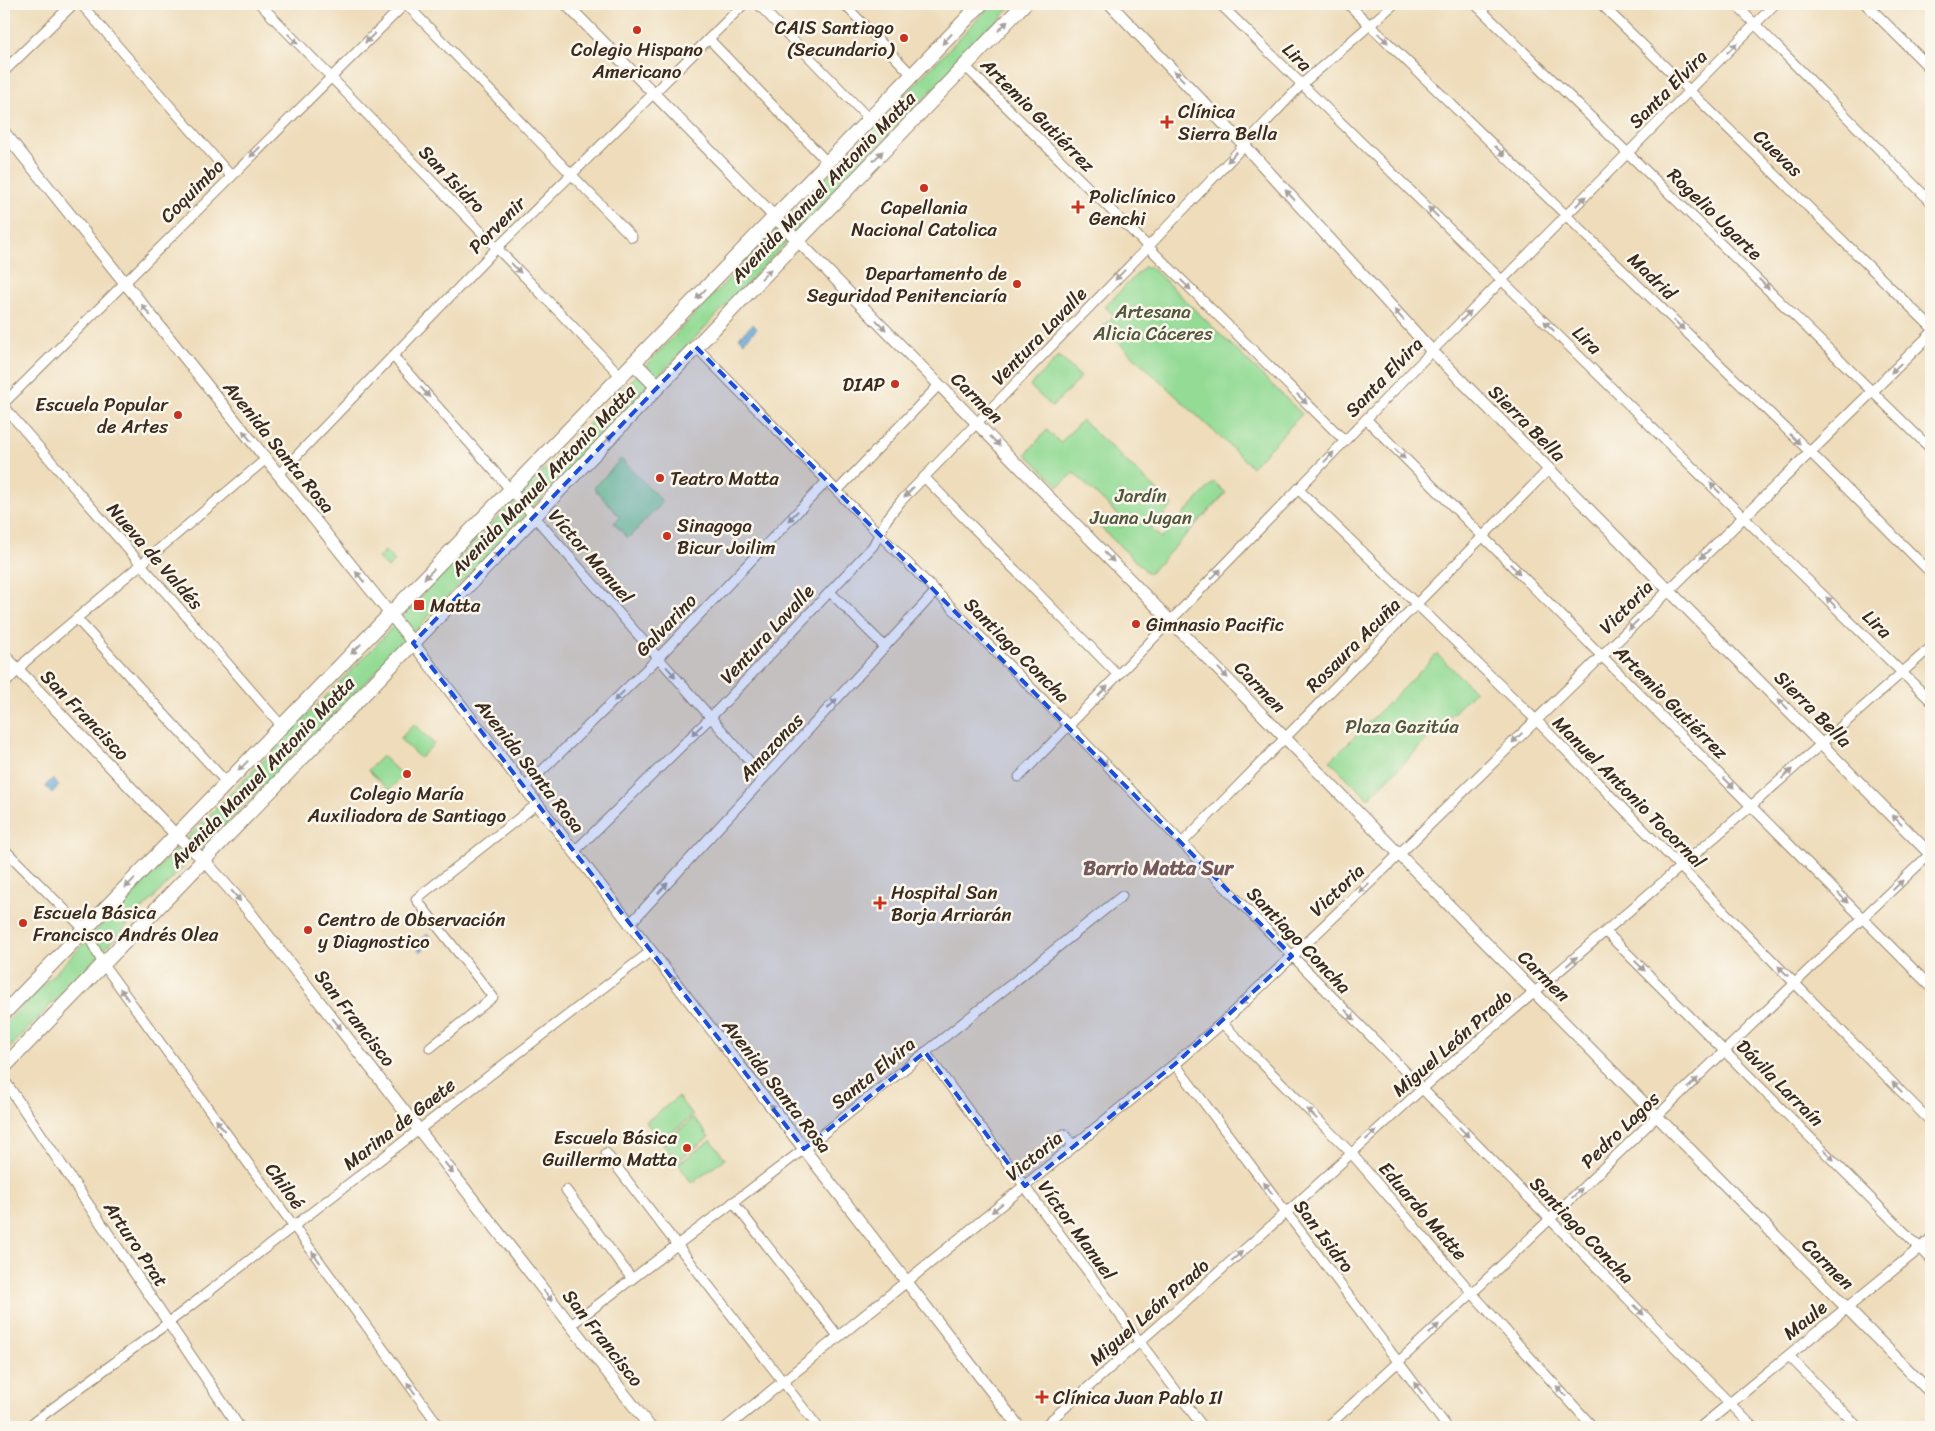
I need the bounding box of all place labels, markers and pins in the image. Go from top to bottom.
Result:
place label: CAIS Santiago (Secundario) [775,11,895,66]
marker: Colegio Hispano Americano [631,24,643,36]
marker: CAIS Santiago (Secundario) [898,32,910,44]
place label: Colegio Hispano Americano [571,33,703,88]
place label: Clínica Sierra Bella [1178,95,1278,150]
marker: Clínica Sierra Bella [1160,115,1174,129]
place label: Policlínico Genchi [1089,180,1176,235]
marker: Capellania Nacional Catolica [918,182,930,194]
place label: Capellania Nacional Catolica [851,191,997,246]
marker: Policlínico Genchi [1071,200,1085,214]
place label: Departamento de Seguridad Penitenciaría [807,257,1007,312]
marker: Departamento de Seguridad Penitenciaría [1011,278,1023,290]
place label: DIAP [843,368,885,401]
marker: DIAP [889,378,901,390]
place label: Escuela Popular de Artes [35,388,169,443]
marker: Escuela Popular de Artes [172,409,184,421]
place label: Teatro Matta [670,462,779,495]
marker: Teatro Matta [654,472,666,484]
place label: Sinagoga Bicur Joilim [677,509,776,564]
marker: Sinagoga Bicur Joilim [661,530,673,542]
place label: Matta [430,589,481,622]
marker: Matta [412,598,426,612]
place label: Gimnasio Pacific [1146,608,1284,641]
marker: Gimnasio Pacific [1130,618,1142,630]
marker: Colegio María Auxiliadora de Santiago [401,768,413,780]
place label: Colegio María Auxiliadora de Santiago [307,777,507,832]
place label: Hospital San Borja Arriarán [891,876,1012,931]
place label: Escuela Básica Francisco Andrés Olea [33,896,219,951]
marker: Hospital San Borja Arriarán [873,896,887,910]
place label: Centro de Observación y Diagnostico [318,903,505,958]
marker: Escuela Básica Francisco Andrés Olea [17,917,29,929]
marker: Centro de Observación y Diagnostico [302,924,314,936]
place label: Escuela Básica Guillermo Matta [542,1121,677,1176]
marker: Escuela Básica Guillermo Matta [681,1142,693,1154]
place label: Clínica Juan Pablo II [1053,1381,1223,1414]
marker: Clínica Juan Pablo II [1035,1390,1049,1404]

